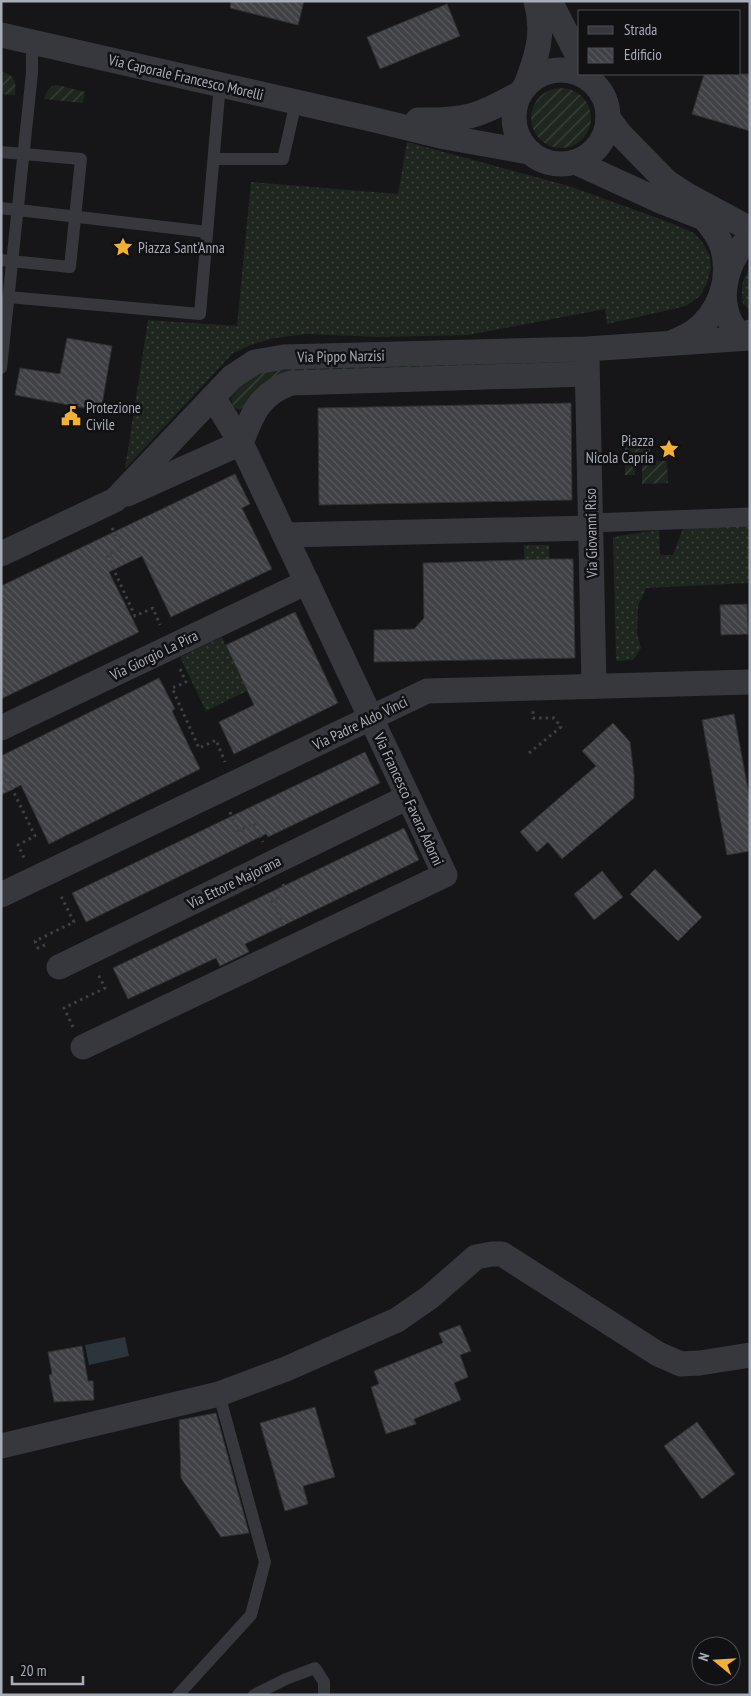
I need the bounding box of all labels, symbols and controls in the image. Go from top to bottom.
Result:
legend [578,10,741,75]
text: Strada [624,20,657,39]
text: Edificio [624,45,662,64]
street label: Via Caporale Francesco Morelli [106,50,265,104]
place icon: Piazza Sant'Anna [112,236,134,258]
place label: Piazza Sant'Anna [138,238,225,257]
street label: Via Pippo Narzisi [296,346,385,366]
place label: Protezione Civile [86,398,141,434]
public building icon: Protezione Civile [60,405,82,427]
place label: Piazza Nicola Capria [586,431,654,467]
place icon: Piazza Nicola Capria [658,438,680,460]
street label: Via Giovanni Riso [581,488,601,579]
street label: Via Giorgio La Pira [106,626,201,685]
street label: Via Padre Aldo Vinci [309,692,410,755]
street label: Via Francesco Favara Adorni [369,729,448,868]
street label: Via Ettore Majorana [183,851,284,913]
north arrow [691,1636,741,1686]
text: N [694,1651,713,1663]
scale bar [12,1654,84,1686]
text: 20 m [20,1661,46,1680]

